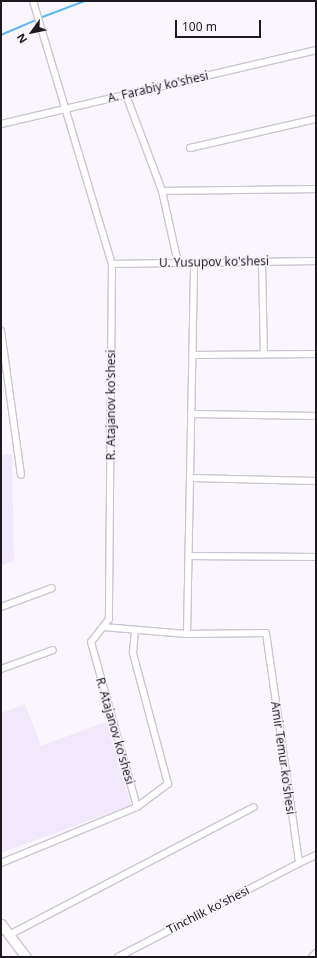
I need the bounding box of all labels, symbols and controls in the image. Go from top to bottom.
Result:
north arrow [12,12,52,52]
scale bar [177,12,263,38]
text: 100 m [182,18,217,35]
text: N [13,31,30,47]
street label: A. Farabiy ko'shesi [106,68,210,106]
street label: U. Yusupov ko'shesi [159,254,269,270]
street label: R. Atajanov ko'shesi [104,350,118,460]
street label: R. Atajanov ko'shesi [93,676,137,786]
street label: Amir Temur ko'shesi [268,701,298,815]
street label: Tinchlik ko'shesi [164,883,252,937]

